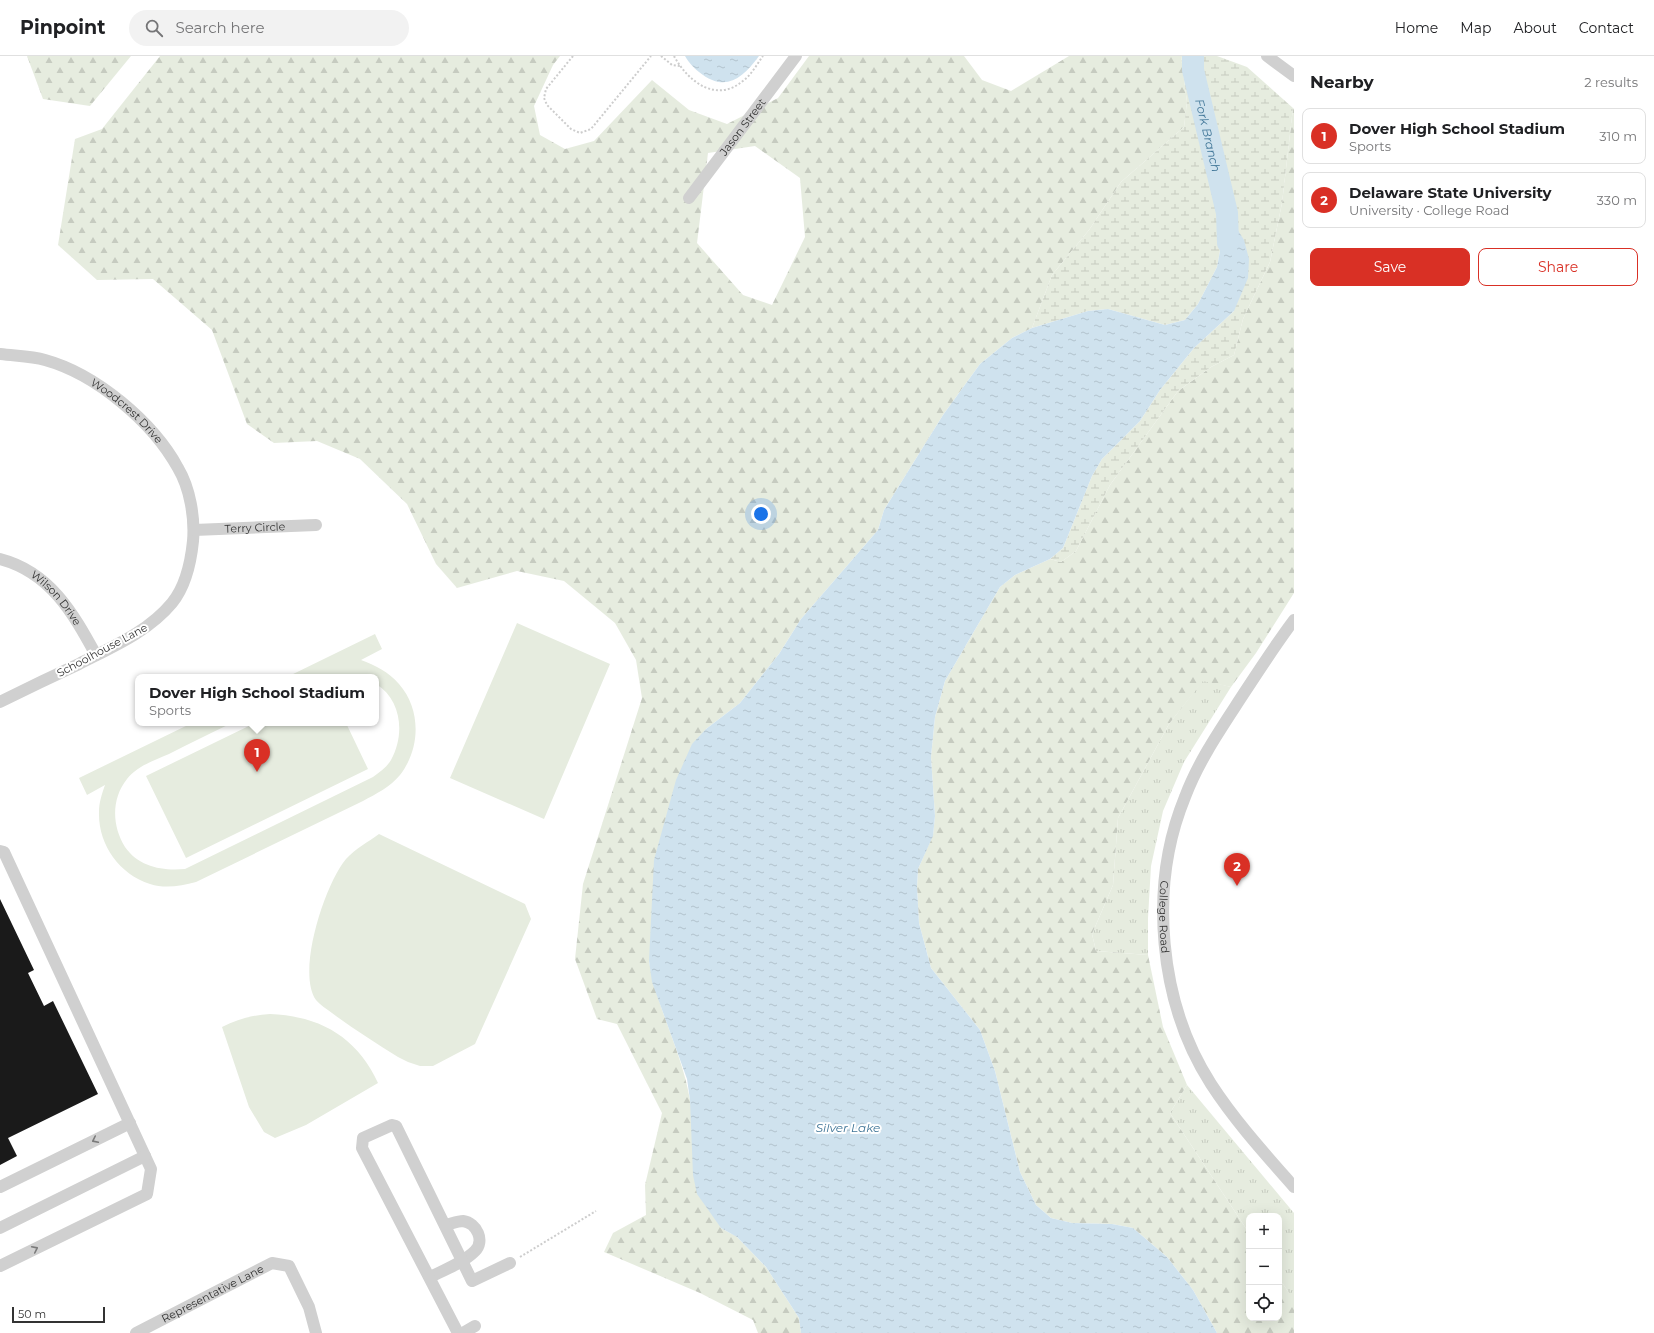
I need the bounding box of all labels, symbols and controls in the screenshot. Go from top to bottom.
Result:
search box [129,10,409,46]
text: Pinpoint [20,16,105,39]
icon: search [143,17,165,39]
text: Search here [175,18,265,37]
text: Home [1395,19,1438,37]
text: Map [1460,19,1491,37]
text: About [1513,19,1557,37]
text: Contact [1579,19,1634,37]
text: Nearby [1310,72,1374,92]
text: 2 results [1584,74,1638,90]
street label: Jason Street [716,95,769,159]
water label: Fork Branch [1193,97,1224,173]
text: Dover High School Stadium [1349,119,1565,138]
text: 1 [1321,128,1327,144]
text: 310 m [1599,128,1637,144]
text: Sports [1349,138,1391,154]
text: Delaware State University [1349,183,1552,202]
text: 2 [1320,192,1328,208]
text: 330 m [1597,192,1637,208]
text: University · College Road [1349,202,1509,218]
button: Save [1310,248,1470,286]
button: Share [1478,248,1638,286]
street label: Woodcrest Drive [88,375,166,446]
your location [751,504,771,524]
street label: Terry Circle [224,519,286,536]
street label: Wilson Drive [28,567,85,628]
street label: Schoolhouse Lane [54,620,150,680]
popup [135,674,379,726]
text: Dover High School Stadium [149,683,365,702]
text: Sports [149,702,191,718]
pin: 1 [244,739,270,772]
pin: 2 [1224,853,1250,886]
street label: College Road [1156,880,1173,954]
water label: Silver Lake [816,1120,880,1135]
one-way arrow [92,1135,99,1143]
map controls [1246,1213,1282,1321]
button: + [1246,1213,1282,1249]
one-way arrow [31,1246,38,1254]
button: − [1246,1249,1282,1285]
street label: Representative Lane [159,1261,266,1326]
button: locate [1246,1285,1282,1321]
scale bar [12,1305,105,1324]
text: 50 m [18,1307,46,1321]

